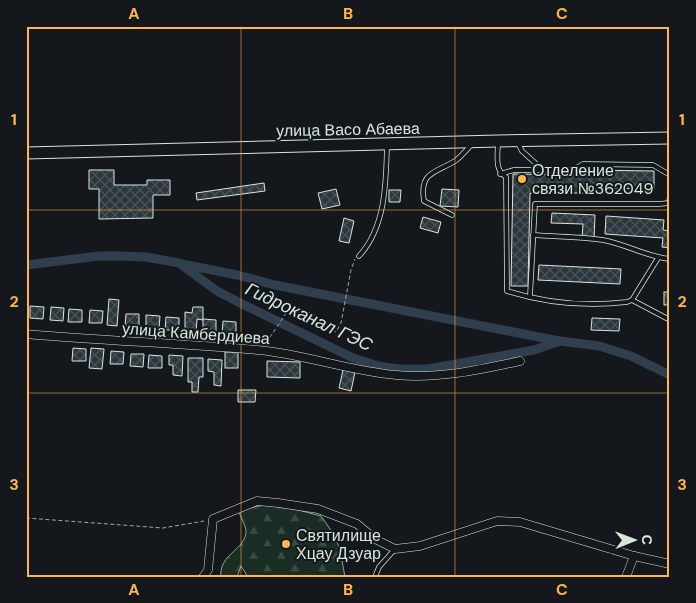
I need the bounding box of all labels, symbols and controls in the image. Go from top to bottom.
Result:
text: A [128,3,140,24]
text: B [343,3,353,24]
text: C [556,3,568,24]
text: 1 [11,109,17,130]
text: 1 [679,109,685,130]
street label: улица Васо Абаева [276,118,420,141]
place label: Отделение связи №362049 [532,160,654,199]
marker: Отделение связи №362049 [516,173,528,185]
water label: Гидроканал ГЭС [242,277,377,357]
text: 2 [9,291,19,312]
text: 2 [677,291,687,312]
street label: улица Камбердиева [121,318,271,349]
text: 3 [9,474,19,495]
text: 3 [677,474,687,495]
north arrow [608,516,658,566]
place label: Святилище Хцау Дзуар [296,525,381,564]
text: С [638,535,656,545]
marker: Святилище Хцау Дзуар [280,538,292,550]
text: A [128,579,140,600]
text: B [343,579,353,600]
text: C [556,579,568,600]

